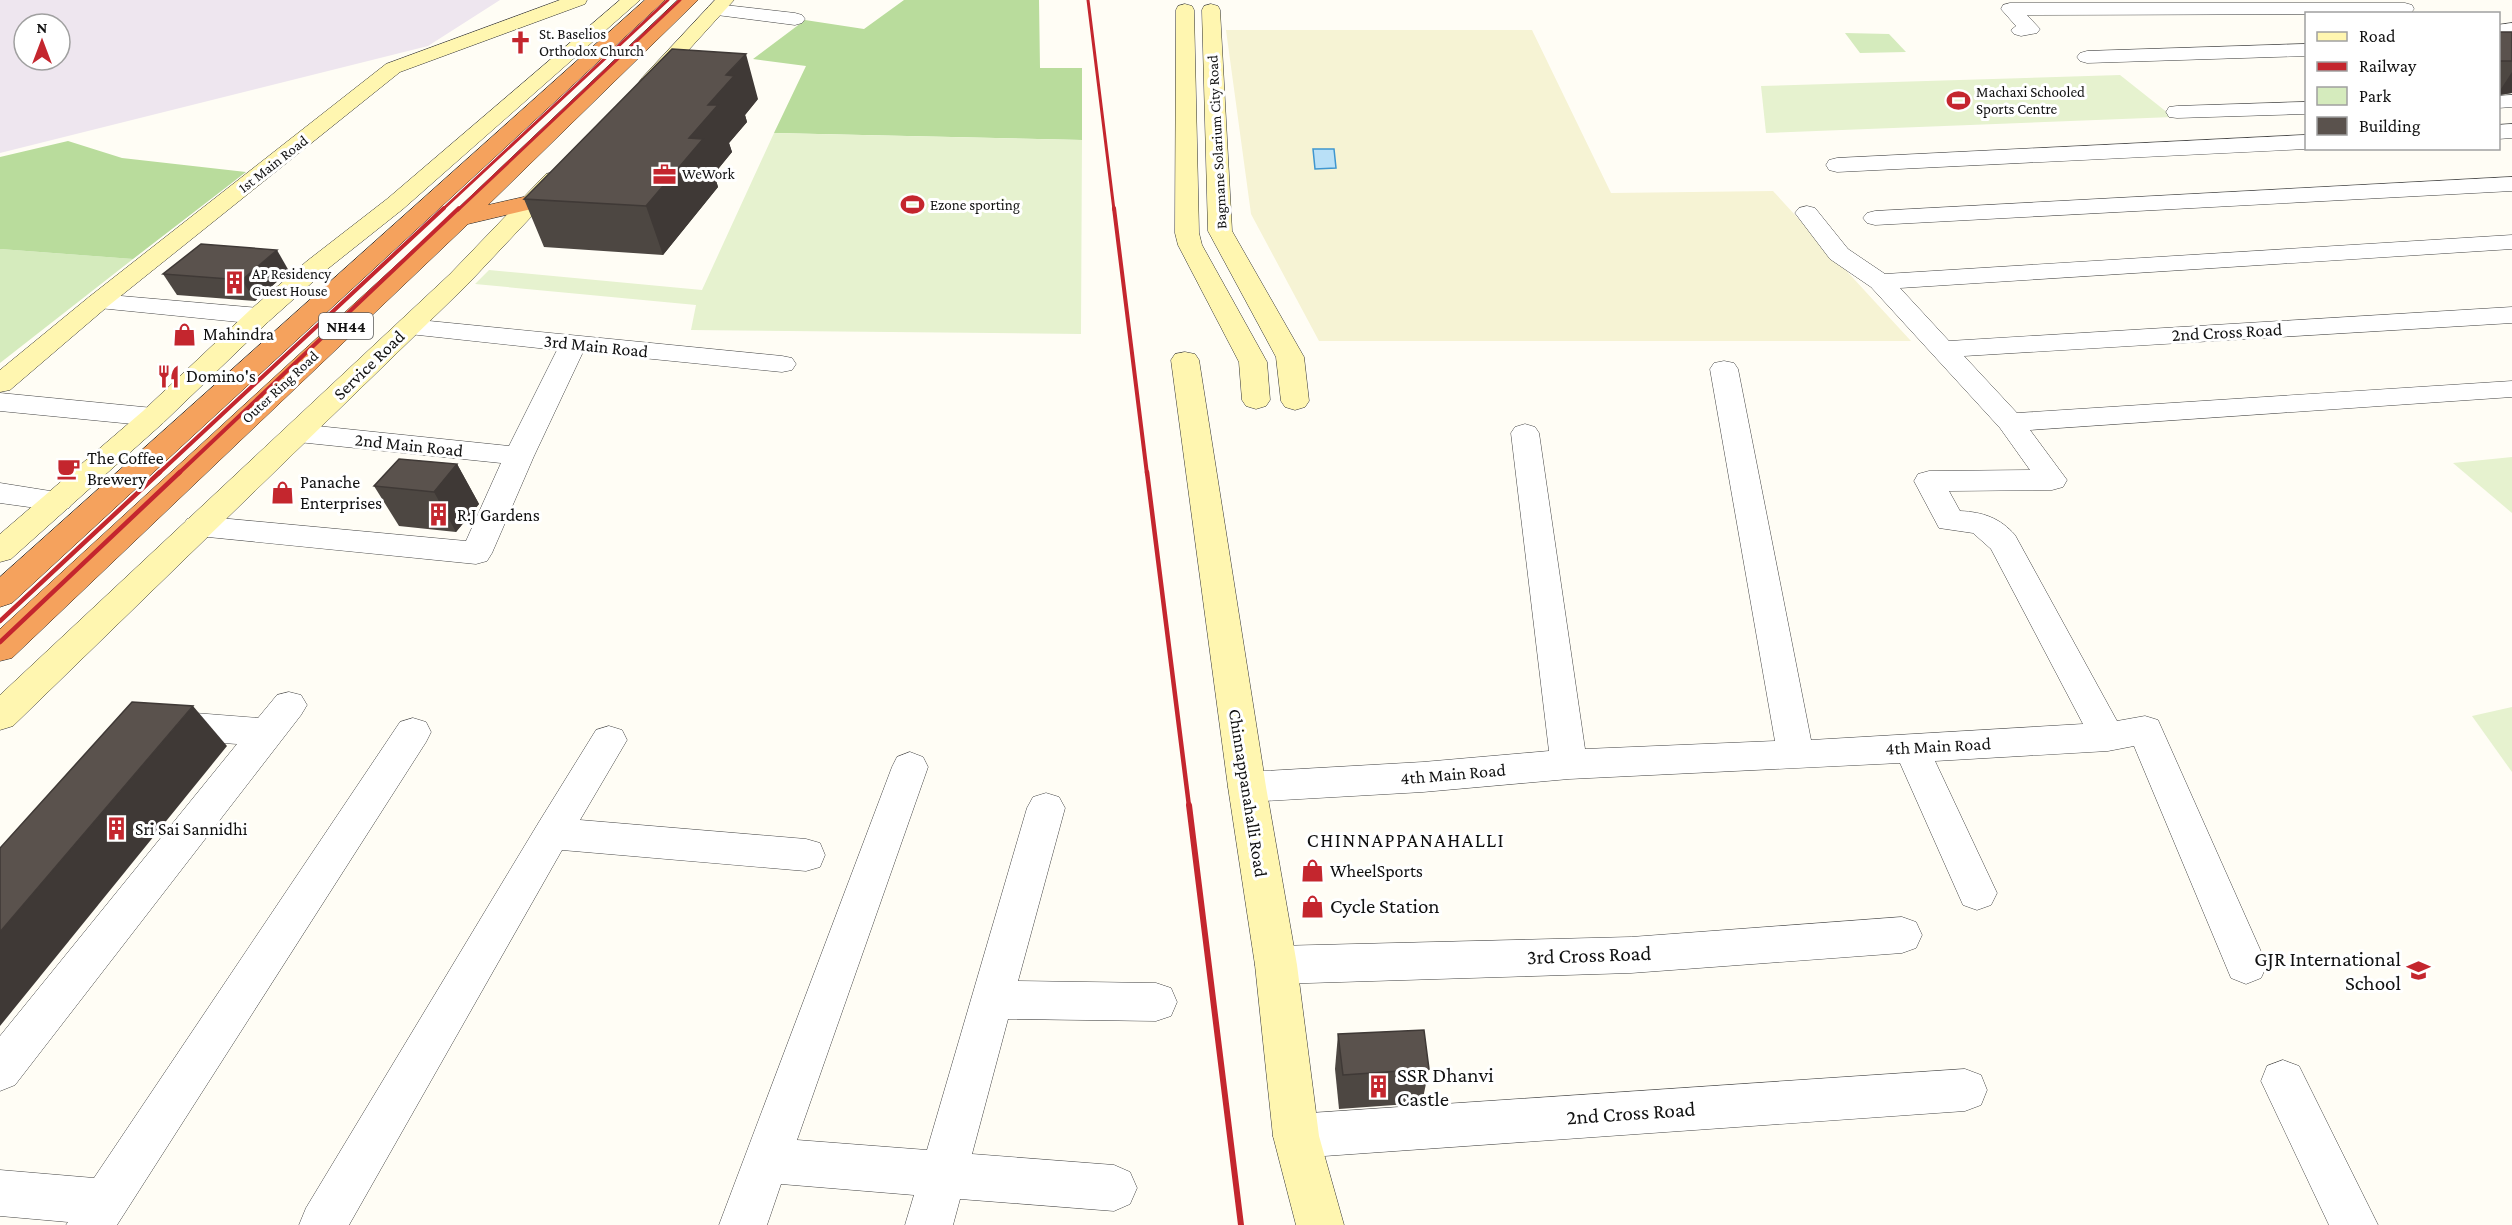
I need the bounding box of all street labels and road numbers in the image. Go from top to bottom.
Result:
street label: Bagmane Solarium City Road [1204,55,1231,229]
street label: 1st Main Road [235,132,311,196]
road number: NH44 [319,313,373,339]
street label: 2nd Cross Road [2171,319,2283,345]
street label: Service Road [329,326,409,404]
street label: 3rd Main Road [543,331,650,361]
street label: Outer Ring Road [239,348,322,427]
street label: 2nd Main Road [354,429,465,461]
street label: Chinnappanahalli Road [1225,708,1271,879]
street label: 4th Main Road [1885,733,1992,759]
street label: 4th Main Road [1399,759,1507,789]
street label: 3rd Cross Road [1526,941,1652,969]
street label: 2nd Cross Road [1566,1097,1696,1129]

